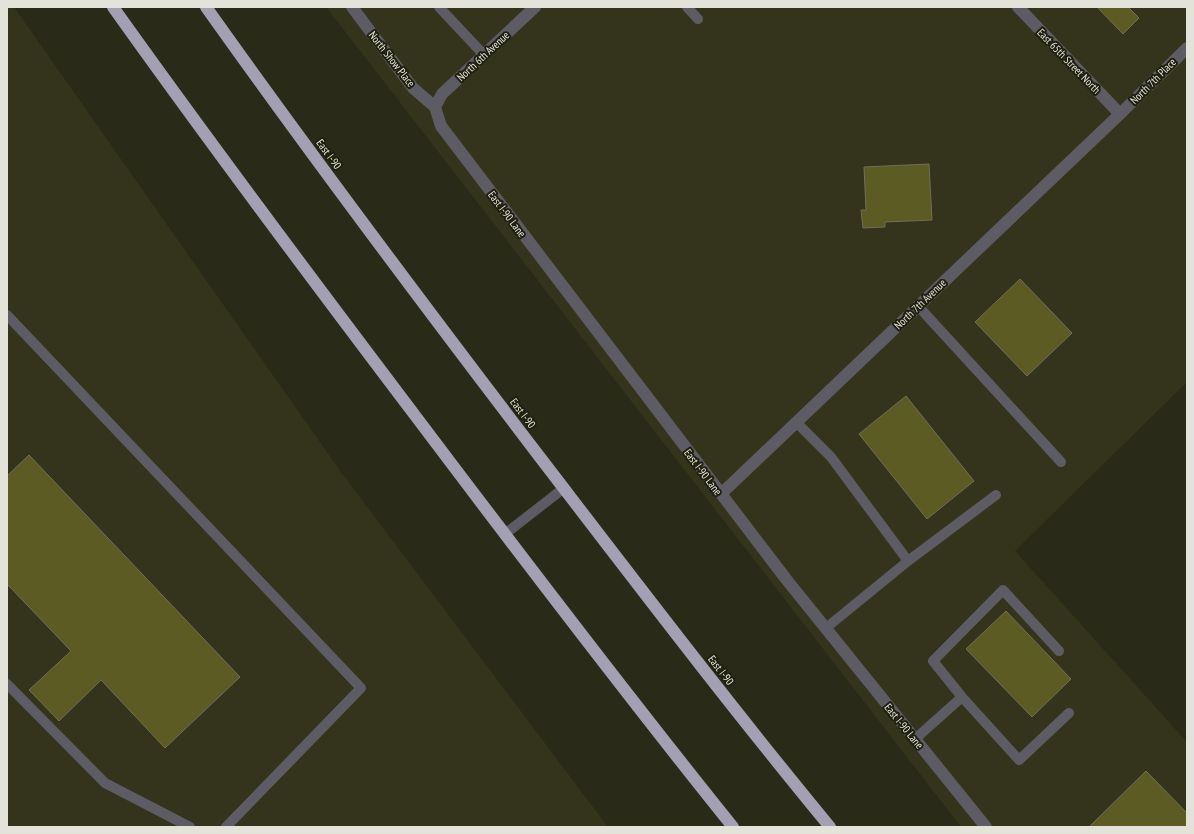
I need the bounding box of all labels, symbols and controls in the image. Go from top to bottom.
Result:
street label: East 65th Street North [1034,25,1104,97]
street label: North Show Place [366,28,418,90]
street label: North 6th Avenue [454,28,513,84]
street label: North 7th Place [1127,55,1179,107]
street label: East I-90 [313,136,345,172]
street label: East I-90 Lane [485,188,529,240]
street label: North 7th Avenue [891,275,949,332]
street label: East I-90 [507,395,539,431]
street label: East I-90 Lane [681,446,725,498]
street label: East I-90 [705,652,737,688]
street label: East I-90 Lane [881,700,927,752]

